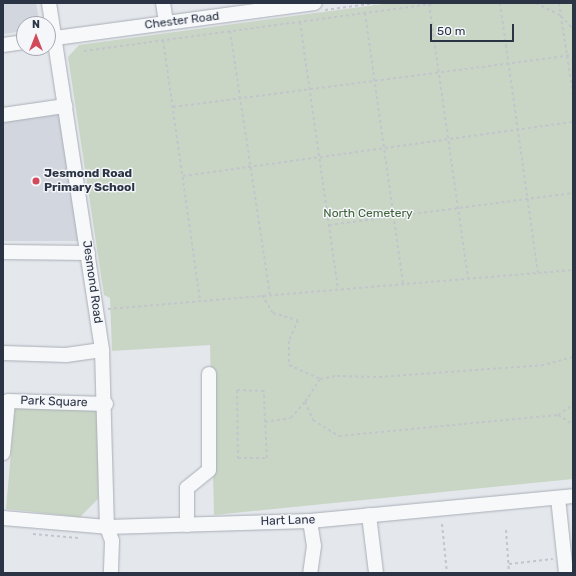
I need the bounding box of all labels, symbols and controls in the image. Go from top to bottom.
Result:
street label: Chester Road [144,9,220,33]
north arrow [16,16,56,56]
scale bar [432,16,516,42]
text: N [32,18,40,31]
text: 50 m [437,24,465,38]
place label: Jesmond Road Primary School [44,167,135,195]
marker: Jesmond Road Primary School [31,176,41,186]
park label: North Cemetery [323,207,413,221]
street label: Jesmond Road [79,240,105,324]
street label: Park Square [20,394,88,410]
street label: Hart Lane [260,513,316,529]

